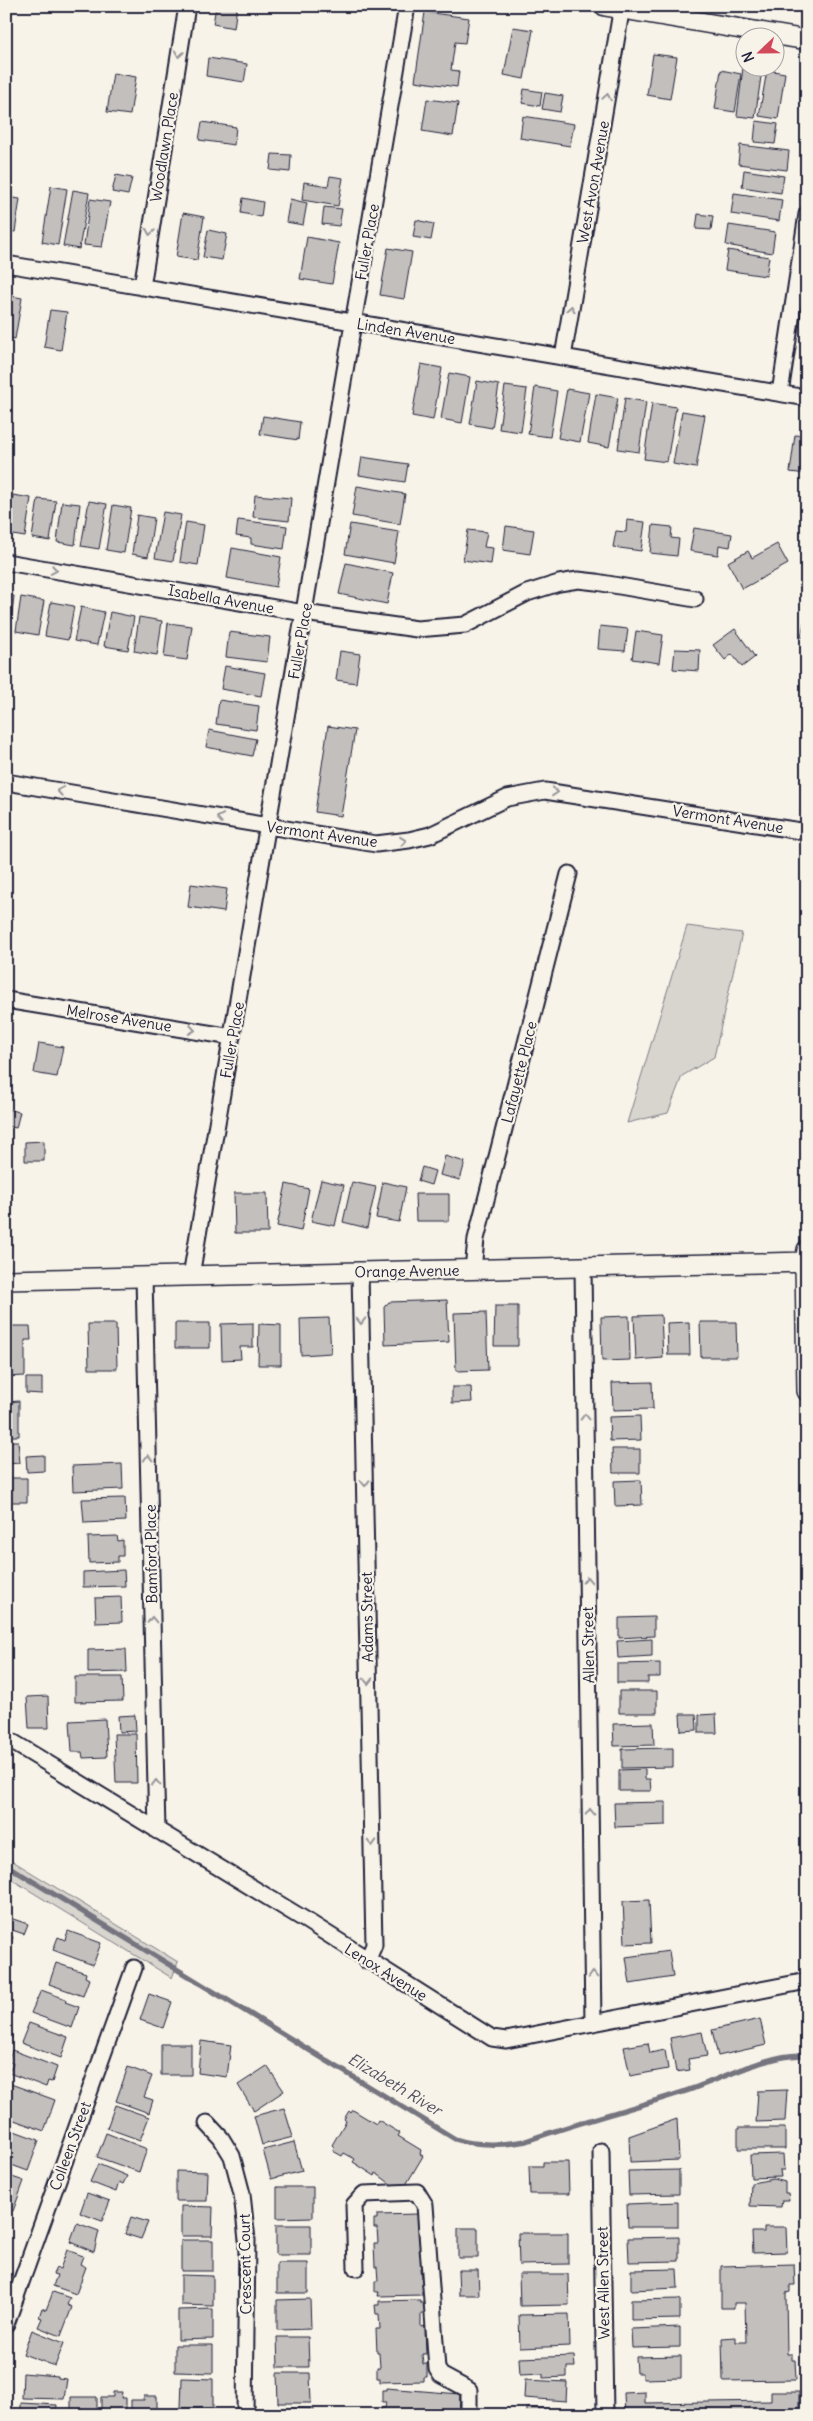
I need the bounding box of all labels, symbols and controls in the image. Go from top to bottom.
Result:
north arrow [736,28,786,78]
text: N [738,49,758,65]
one-way arrow [175,50,185,59]
street label: Woodlawn Place [146,91,182,203]
one-way arrow [601,93,612,101]
street label: West Avon Avenue [573,119,613,245]
street label: Fuller Place [351,202,383,282]
one-way arrow [146,228,156,236]
one-way arrow [566,305,576,313]
street label: Linden Avenue [355,314,457,348]
one-way arrow [50,564,59,574]
street label: Isabella Avenue [166,580,276,618]
street label: Fuller Place [284,601,316,681]
one-way arrow [56,786,64,797]
one-way arrow [552,786,560,797]
street label: Vermont Avenue [671,801,785,837]
one-way arrow [216,813,225,823]
street label: Vermont Avenue [265,817,379,851]
one-way arrow [399,836,407,847]
street label: Melrose Avenue [65,1000,173,1036]
street label: Fuller Place [216,1000,248,1080]
street label: Lafayette Place [497,1019,541,1125]
one-way arrow [188,1025,197,1035]
street label: Orange Avenue [354,1261,460,1281]
one-way arrow [356,1317,367,1325]
one-way arrow [580,1413,590,1420]
one-way arrow [143,1454,153,1462]
one-way arrow [359,1479,370,1487]
street label: Bamford Place [141,1504,161,1604]
street label: Adams Street [357,1572,377,1662]
one-way arrow [582,1575,592,1583]
street label: Allen Street [578,1606,598,1684]
one-way arrow [147,1616,157,1624]
one-way arrow [363,1677,374,1685]
one-way arrow [151,1778,161,1786]
one-way arrow [585,1808,595,1816]
one-way arrow [366,1839,377,1847]
street label: Lenox Avenue [341,1939,431,2005]
one-way arrow [587,1970,598,1978]
water label: Elizabeth River [345,2048,448,2121]
street label: Colleen Street [45,2099,95,2193]
street label: Crescent Court [235,2213,255,2315]
street label: West Allen Street [593,2226,613,2340]

